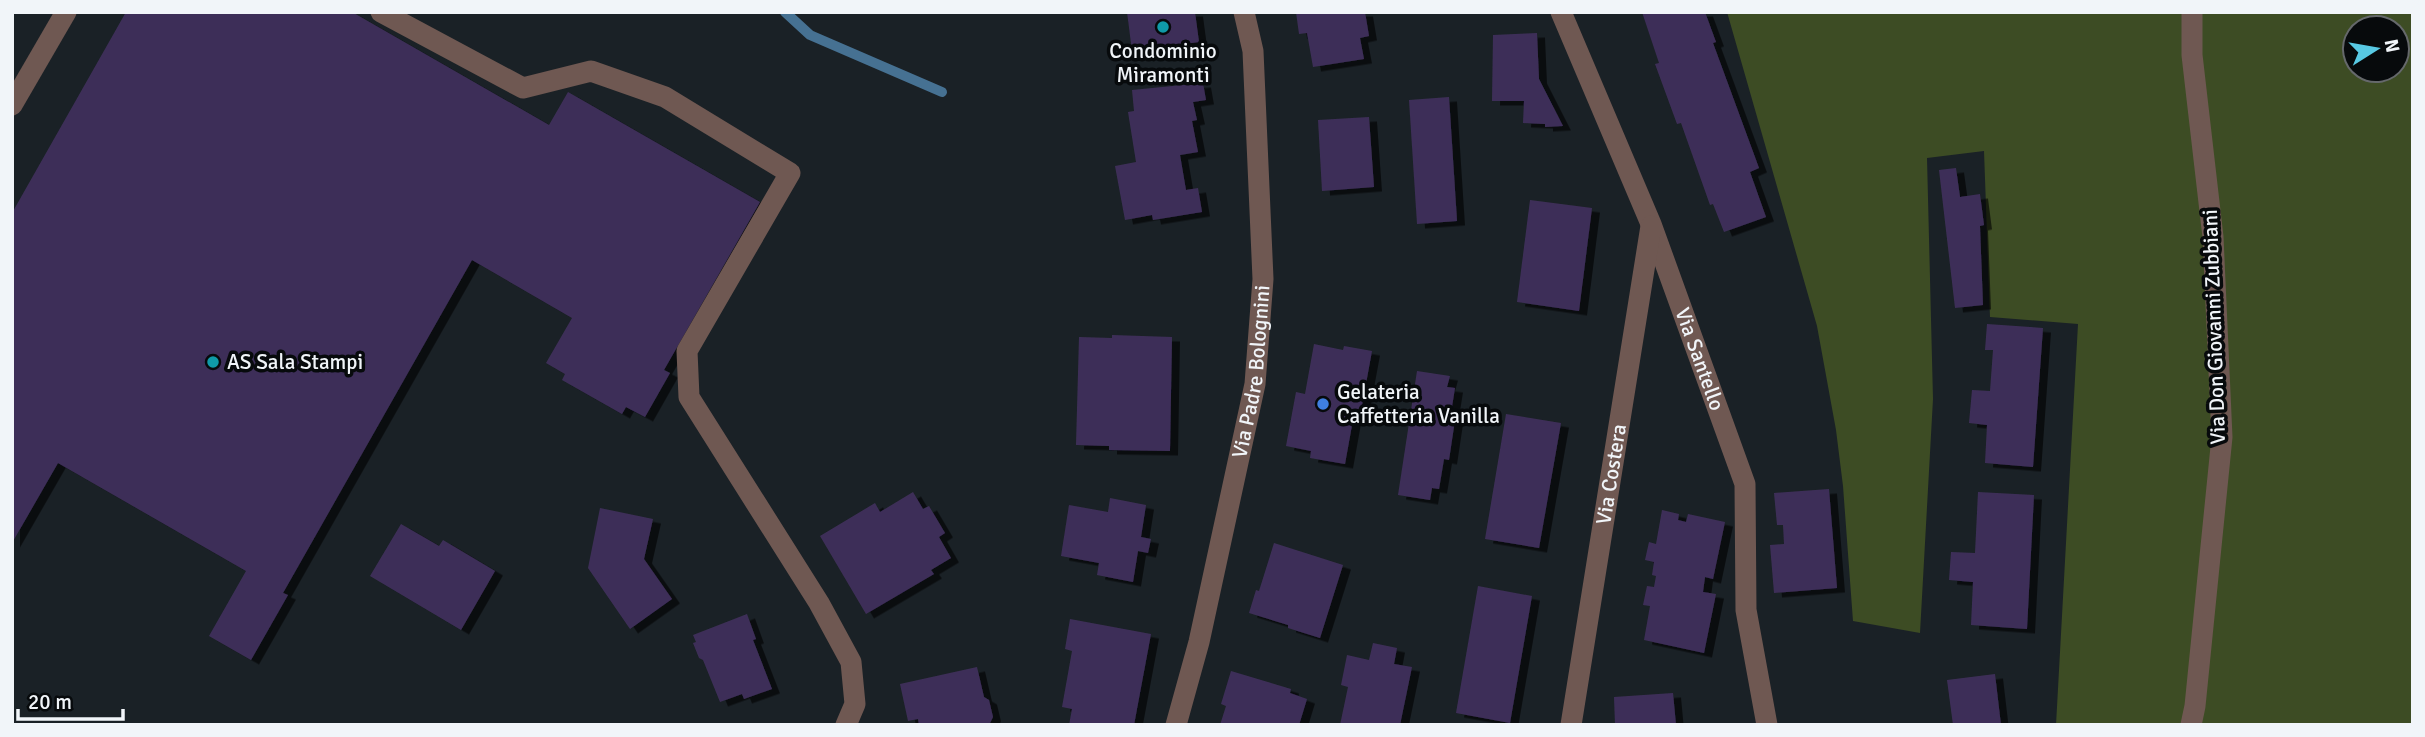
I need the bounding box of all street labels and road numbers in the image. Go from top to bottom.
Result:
street label: Via Don Giovanni Zubbiani [2197,209,2231,445]
street label: Via Padre Bolognini [1226,284,1275,461]
street label: Via Santello [1669,304,1730,414]
street label: Via Costera [1590,422,1632,526]

